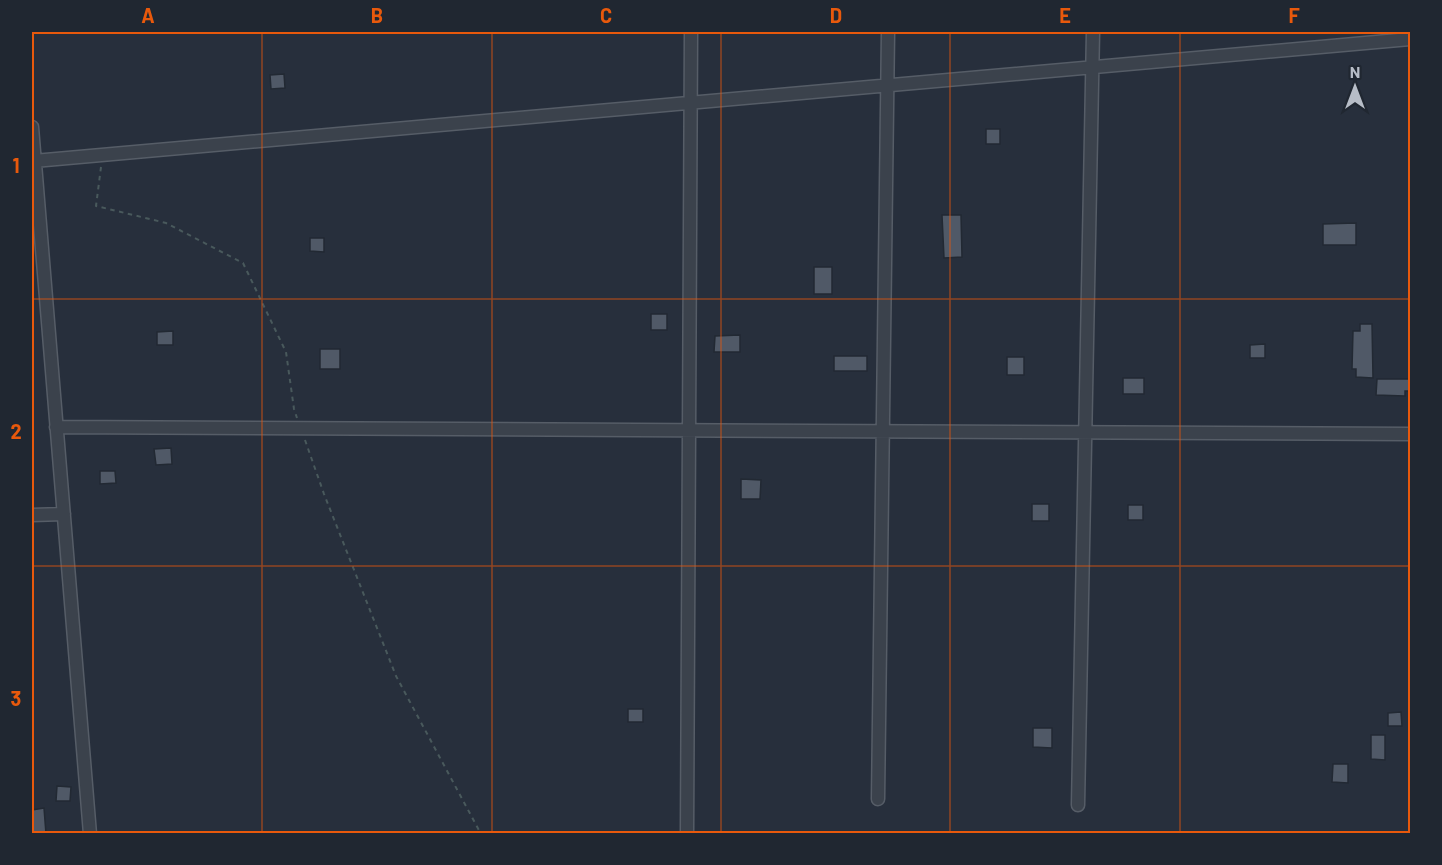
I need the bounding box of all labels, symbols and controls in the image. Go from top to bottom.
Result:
text: A [141,3,155,27]
text: B [371,3,383,27]
text: C [600,3,612,27]
text: D [830,3,842,27]
text: E [1059,3,1071,27]
text: F [1288,3,1300,27]
north arrow [1325,57,1385,117]
text: N [1350,62,1360,81]
text: 1 [12,153,20,177]
text: 2 [10,419,22,443]
text: 3 [11,686,21,710]

